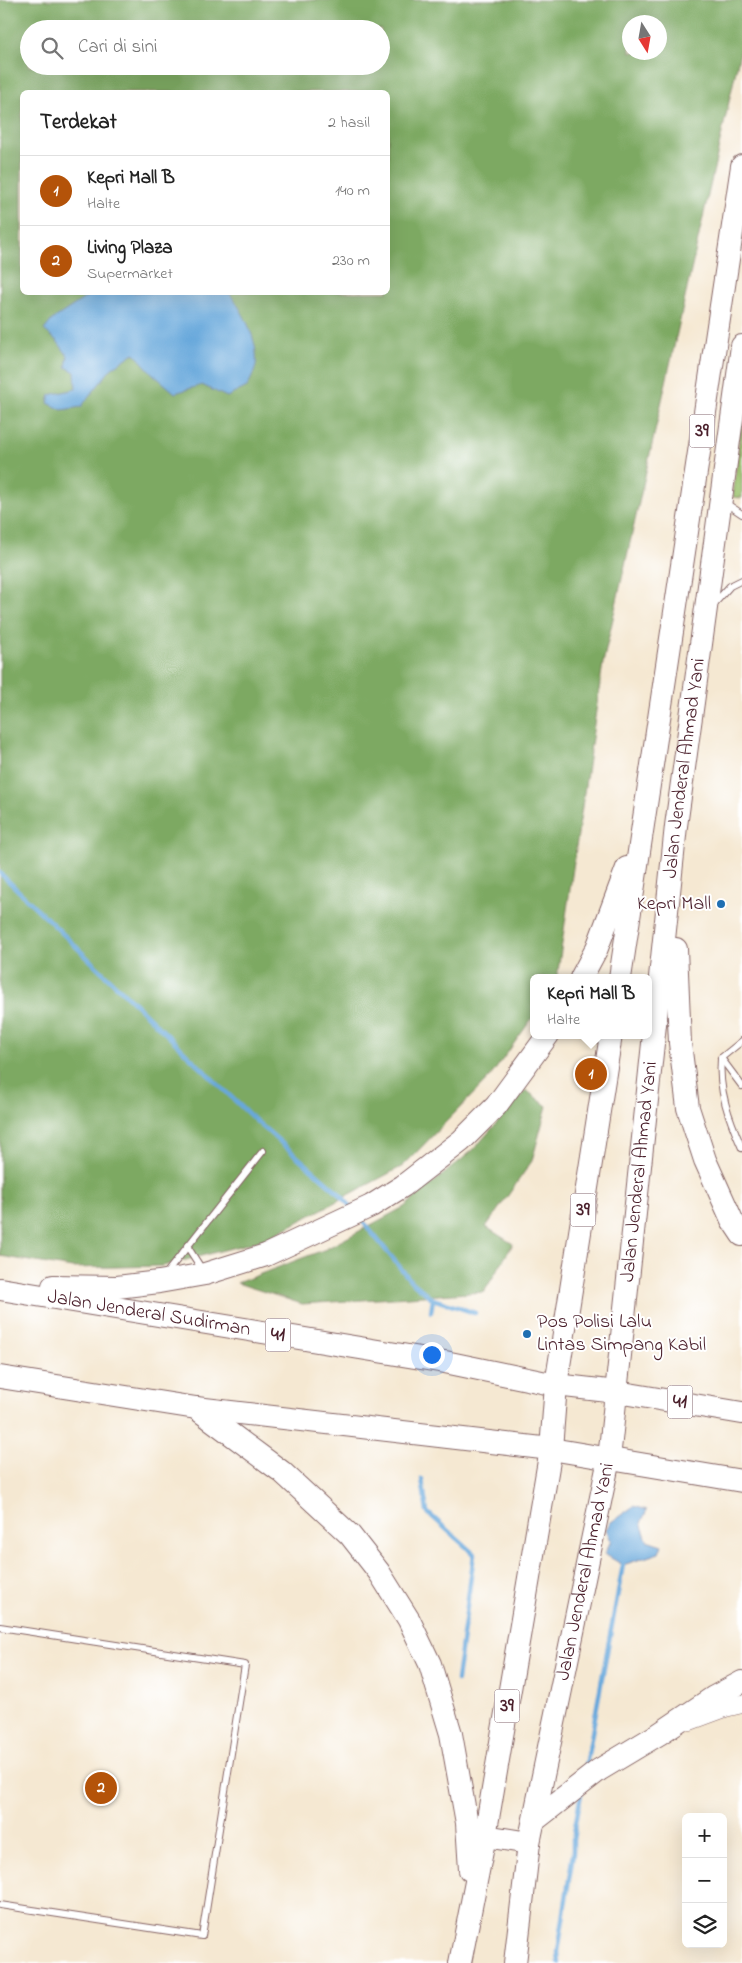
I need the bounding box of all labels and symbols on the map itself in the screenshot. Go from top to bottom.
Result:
north arrow [622,15,667,60]
road number: 39 [690,414,714,448]
street label: Jalan Jenderal Ahmad Yani [656,656,713,880]
place label: Kepri Mall [637,890,711,919]
marker: Kepri Mall [715,898,727,910]
pin: 1 [575,1055,607,1093]
street label: Jalan Jenderal Ahmad Yani [613,1060,666,1283]
road number: 39 [570,1194,596,1226]
street label: Jalan Jenderal Sudirman [45,1283,253,1344]
place label: Pos Polisi Lalu Lintas Simpang Kabil [537,1308,706,1361]
road number: 41 [266,1318,290,1352]
marker: Pos Polisi Lalu Lintas Simpang Kabil [521,1328,533,1340]
your location [419,1342,445,1368]
road number: 41 [668,1385,692,1418]
street label: Jalan Jenderal Ahmad Yani [549,1460,622,1683]
road number: 39 [494,1690,520,1722]
pin: 2 [85,1769,117,1807]

